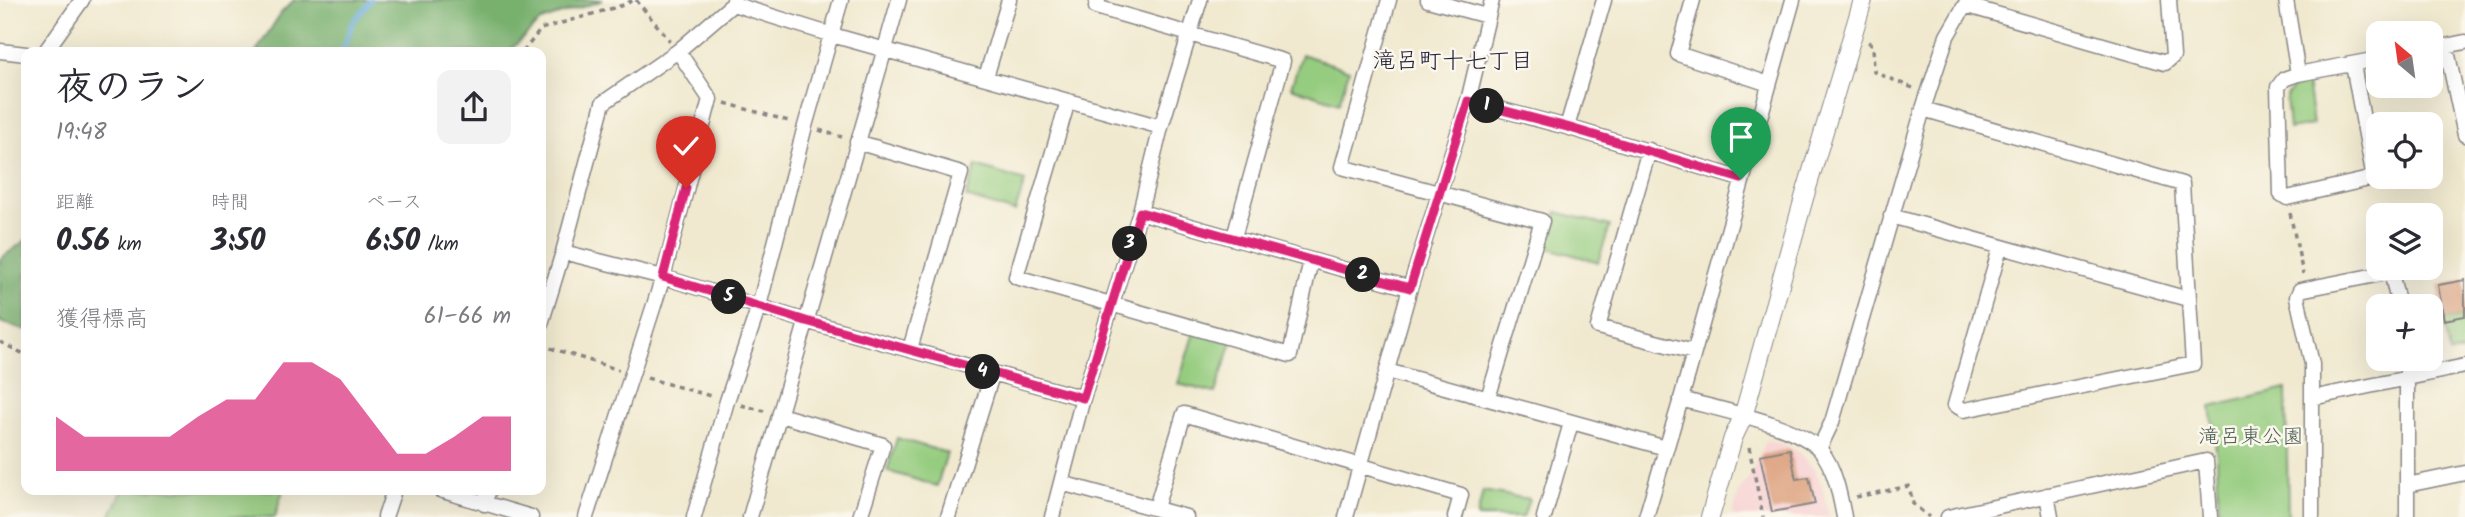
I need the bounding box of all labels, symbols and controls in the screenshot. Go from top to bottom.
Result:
north arrow [2366,21,2443,98]
map controls [2366,21,2443,371]
district label: 滝呂町十七丁目 [1373,44,1534,80]
text: 夜のラン [56,59,208,119]
button: share [437,70,511,144]
pin: 1 [1470,88,1504,124]
text: 1 [1484,90,1489,120]
pin [1711,107,1771,179]
button: locate [2366,112,2443,189]
text: 19:48 [56,115,107,151]
pin [656,116,716,188]
icon: arrive [1722,118,1760,156]
icon: check [667,127,705,165]
text: 距離 [56,188,94,218]
text: 時間 [211,188,249,218]
text: ペース [366,188,422,218]
button: layers [2366,203,2443,280]
text: 0.56 [56,218,110,266]
text: 3:50 [211,218,265,266]
text: 6:50 [366,218,420,266]
pin: 3 [1112,226,1148,262]
text: 3 [1124,228,1135,258]
text: km [110,230,142,260]
text: /km [420,230,459,260]
pin: 2 [1346,258,1380,292]
text: 2 [1357,259,1368,289]
pin: 5 [712,280,746,314]
text: 5 [724,281,733,311]
button: + [2366,294,2443,371]
text: 61–66 m [424,299,511,335]
text: 獲得標高 [56,302,148,338]
pin: 4 [965,354,1000,390]
text: 4 [977,356,988,386]
park label: 滝呂東公園 [2199,421,2304,454]

